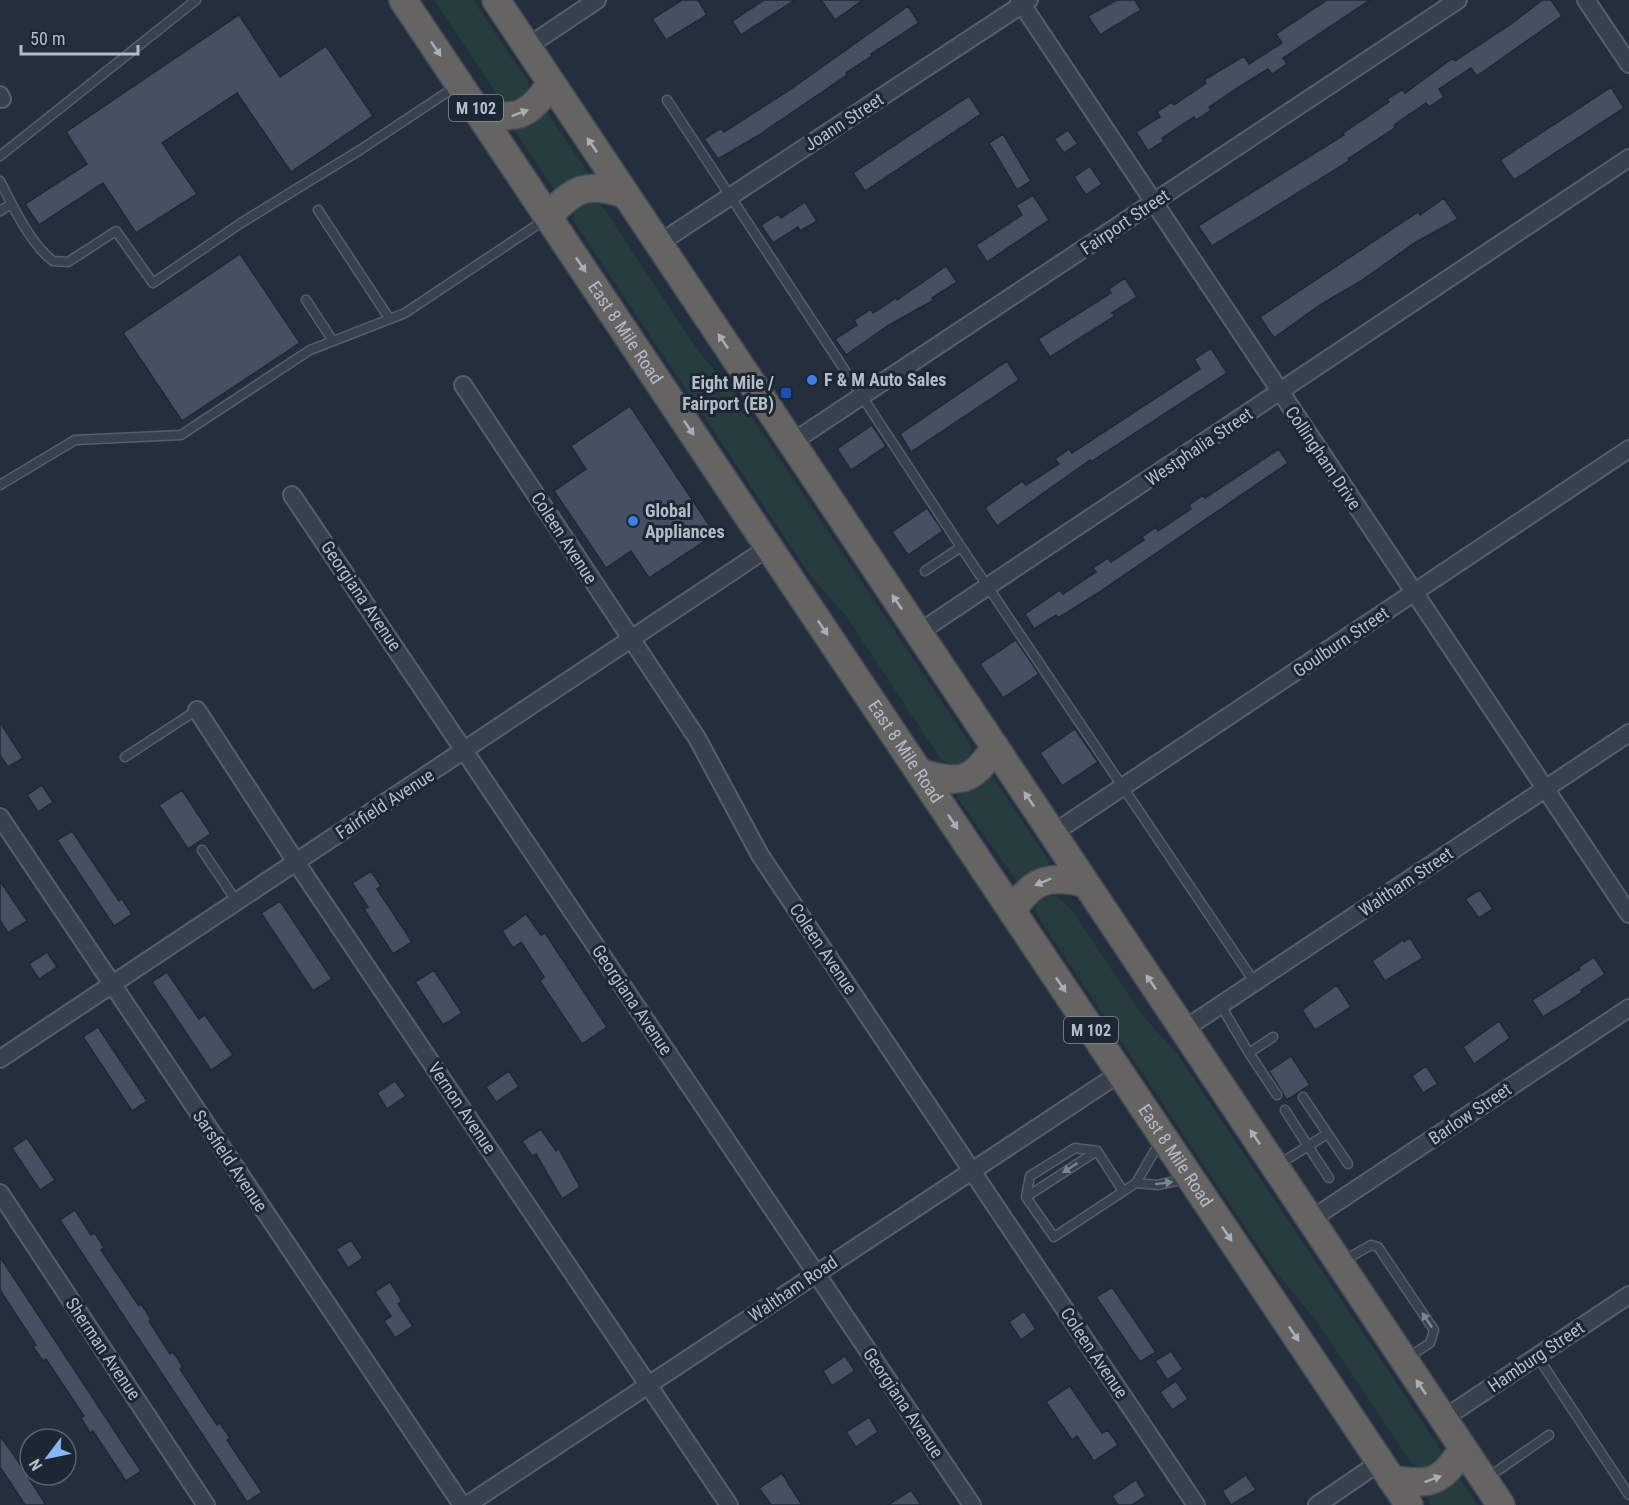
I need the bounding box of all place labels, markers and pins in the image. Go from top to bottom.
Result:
place label: F & M Auto Sales [824,369,946,390]
place label: Eight Mile / Fairport (EB) [682,372,774,415]
marker: F & M Auto Sales [805,373,819,387]
marker: Eight Mile / Fairport (EB) [779,386,793,400]
place label: Global Appliances [645,500,725,542]
marker: Global Appliances [626,514,640,528]

